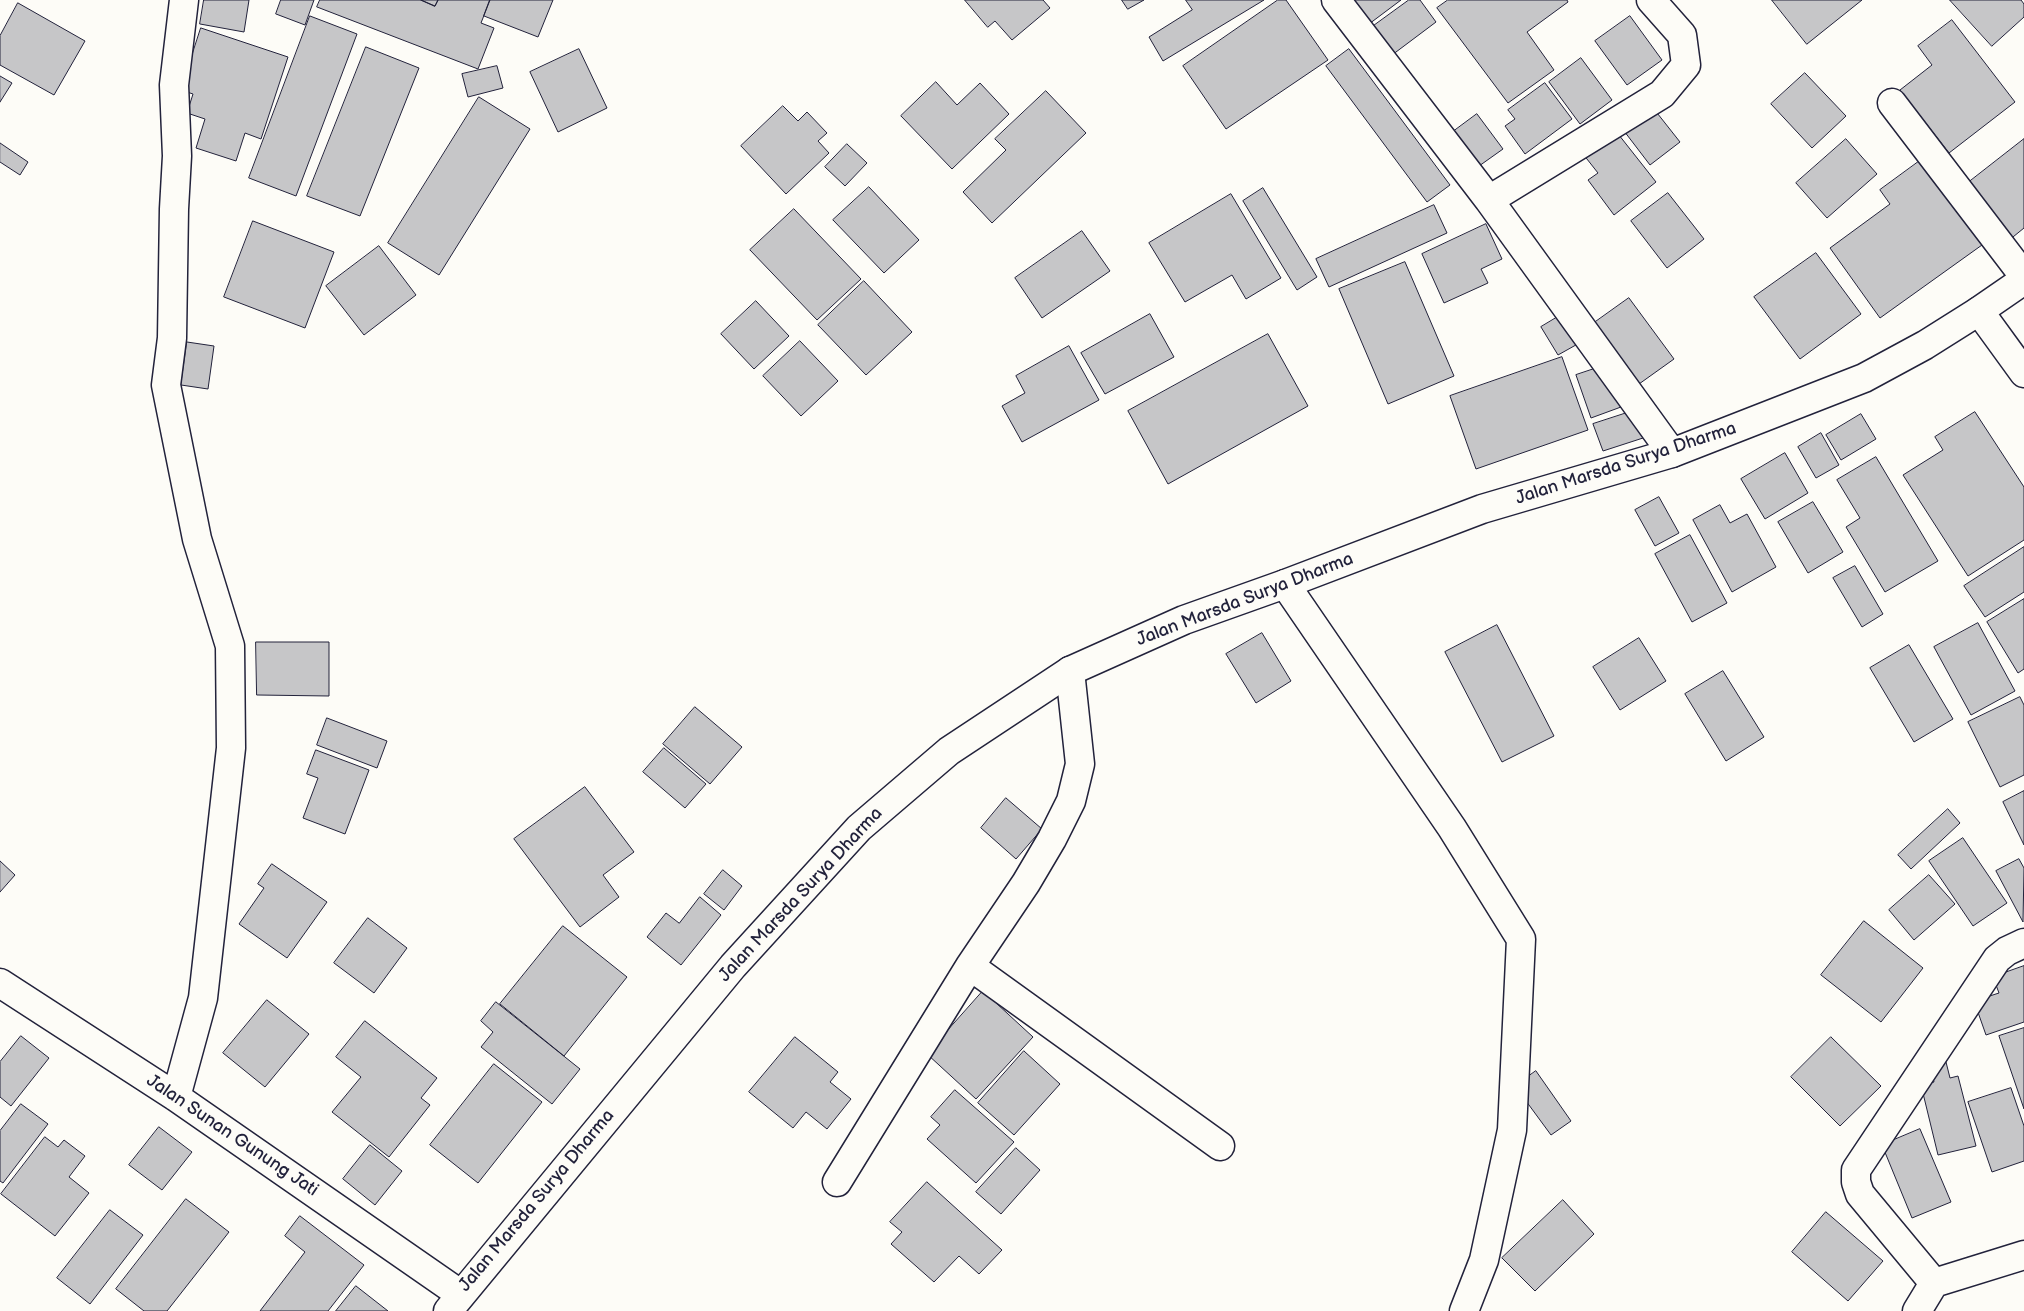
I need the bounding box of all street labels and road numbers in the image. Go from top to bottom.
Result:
street label: Jalan Marsda Surya Dharma [1513,418,1739,510]
street label: Jalan Marsda Surya Dharma [1133,549,1357,651]
street label: Jalan Marsda Surya Dharma [714,803,888,987]
street label: Jalan Sunan Gunung Jati [142,1070,322,1202]
street label: Jalan Marsda Surya Dharma [455,1106,619,1296]

